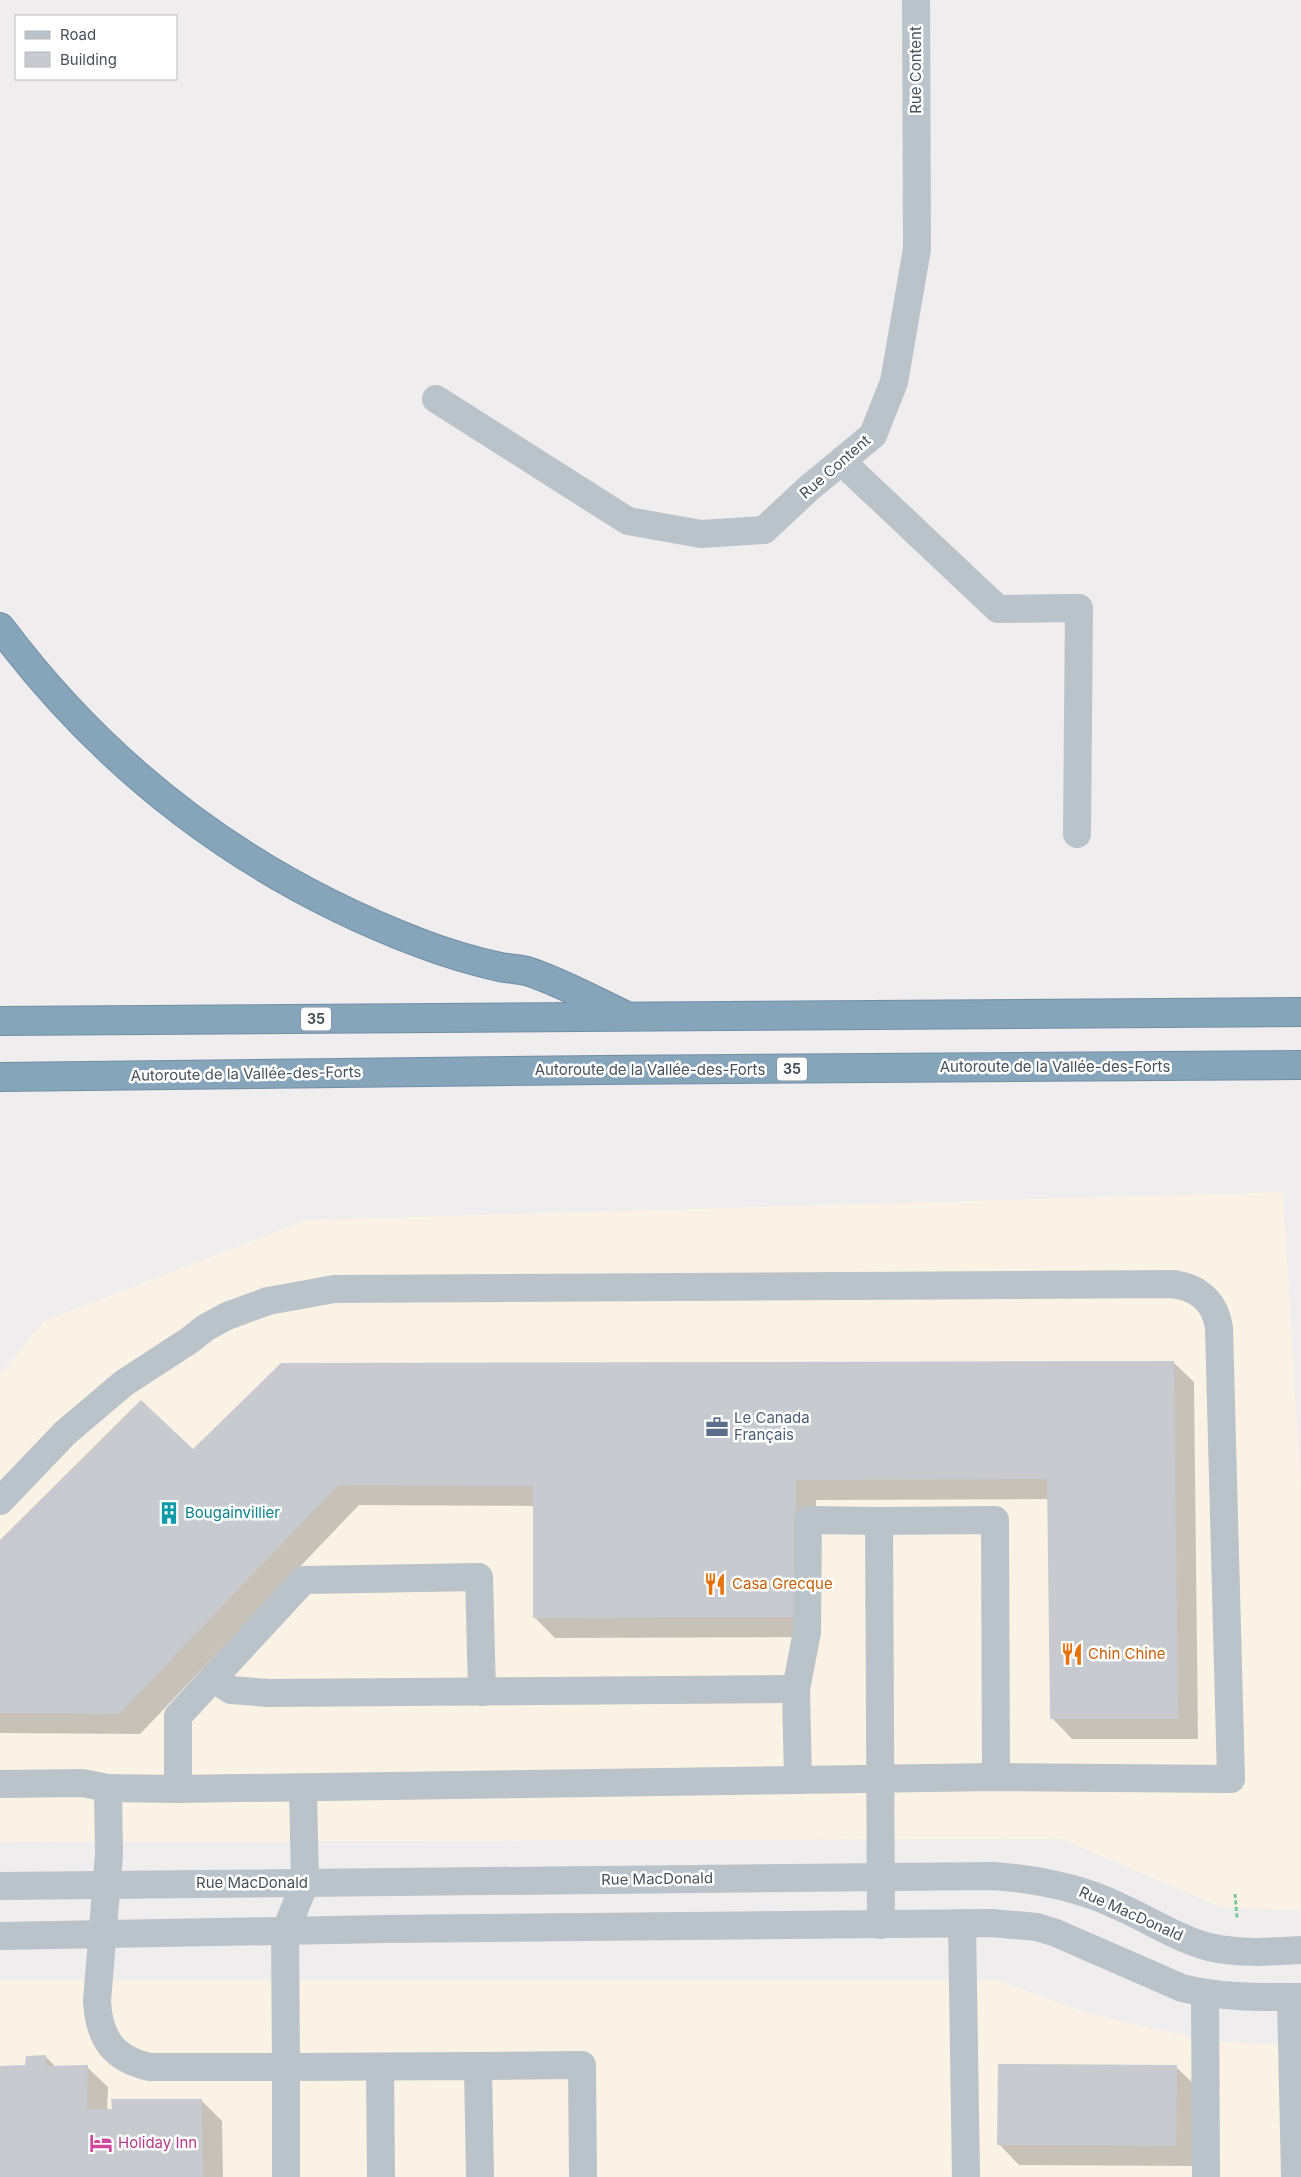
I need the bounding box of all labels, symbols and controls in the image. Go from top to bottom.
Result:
legend [15,15,178,80]
text: Road [60,25,96,44]
street label: Rue Content [906,26,925,114]
text: Building [60,50,117,69]
street label: Rue Content [795,431,874,503]
road number: 35 [301,1008,331,1030]
street label: Autoroute de la Vallée-des-Forts [940,1057,1170,1076]
road number: 35 [777,1058,807,1080]
street label: Autoroute de la Vallée-des-Forts [535,1060,765,1079]
street label: Autoroute de la Vallée-des-Forts [131,1062,362,1085]
place label: Le Canada Français [734,1408,810,1444]
office icon: Le Canada Français [704,1414,730,1440]
building icon: Bougainvillier [156,1500,182,1526]
place label: Bougainvillier [185,1503,280,1522]
restaurant icon: Casa Grecque [702,1571,728,1597]
place label: Casa Grecque [732,1574,833,1593]
restaurant icon: Chin Chine [1059,1641,1085,1667]
place label: Chin Chine [1088,1644,1166,1663]
street label: Rue MacDonald [601,1868,713,1889]
street label: Rue MacDonald [196,1873,308,1892]
street label: Rue MacDonald [1076,1882,1186,1945]
hotel icon: Holiday Inn [88,2130,114,2156]
place label: Holiday Inn [118,2133,197,2152]

